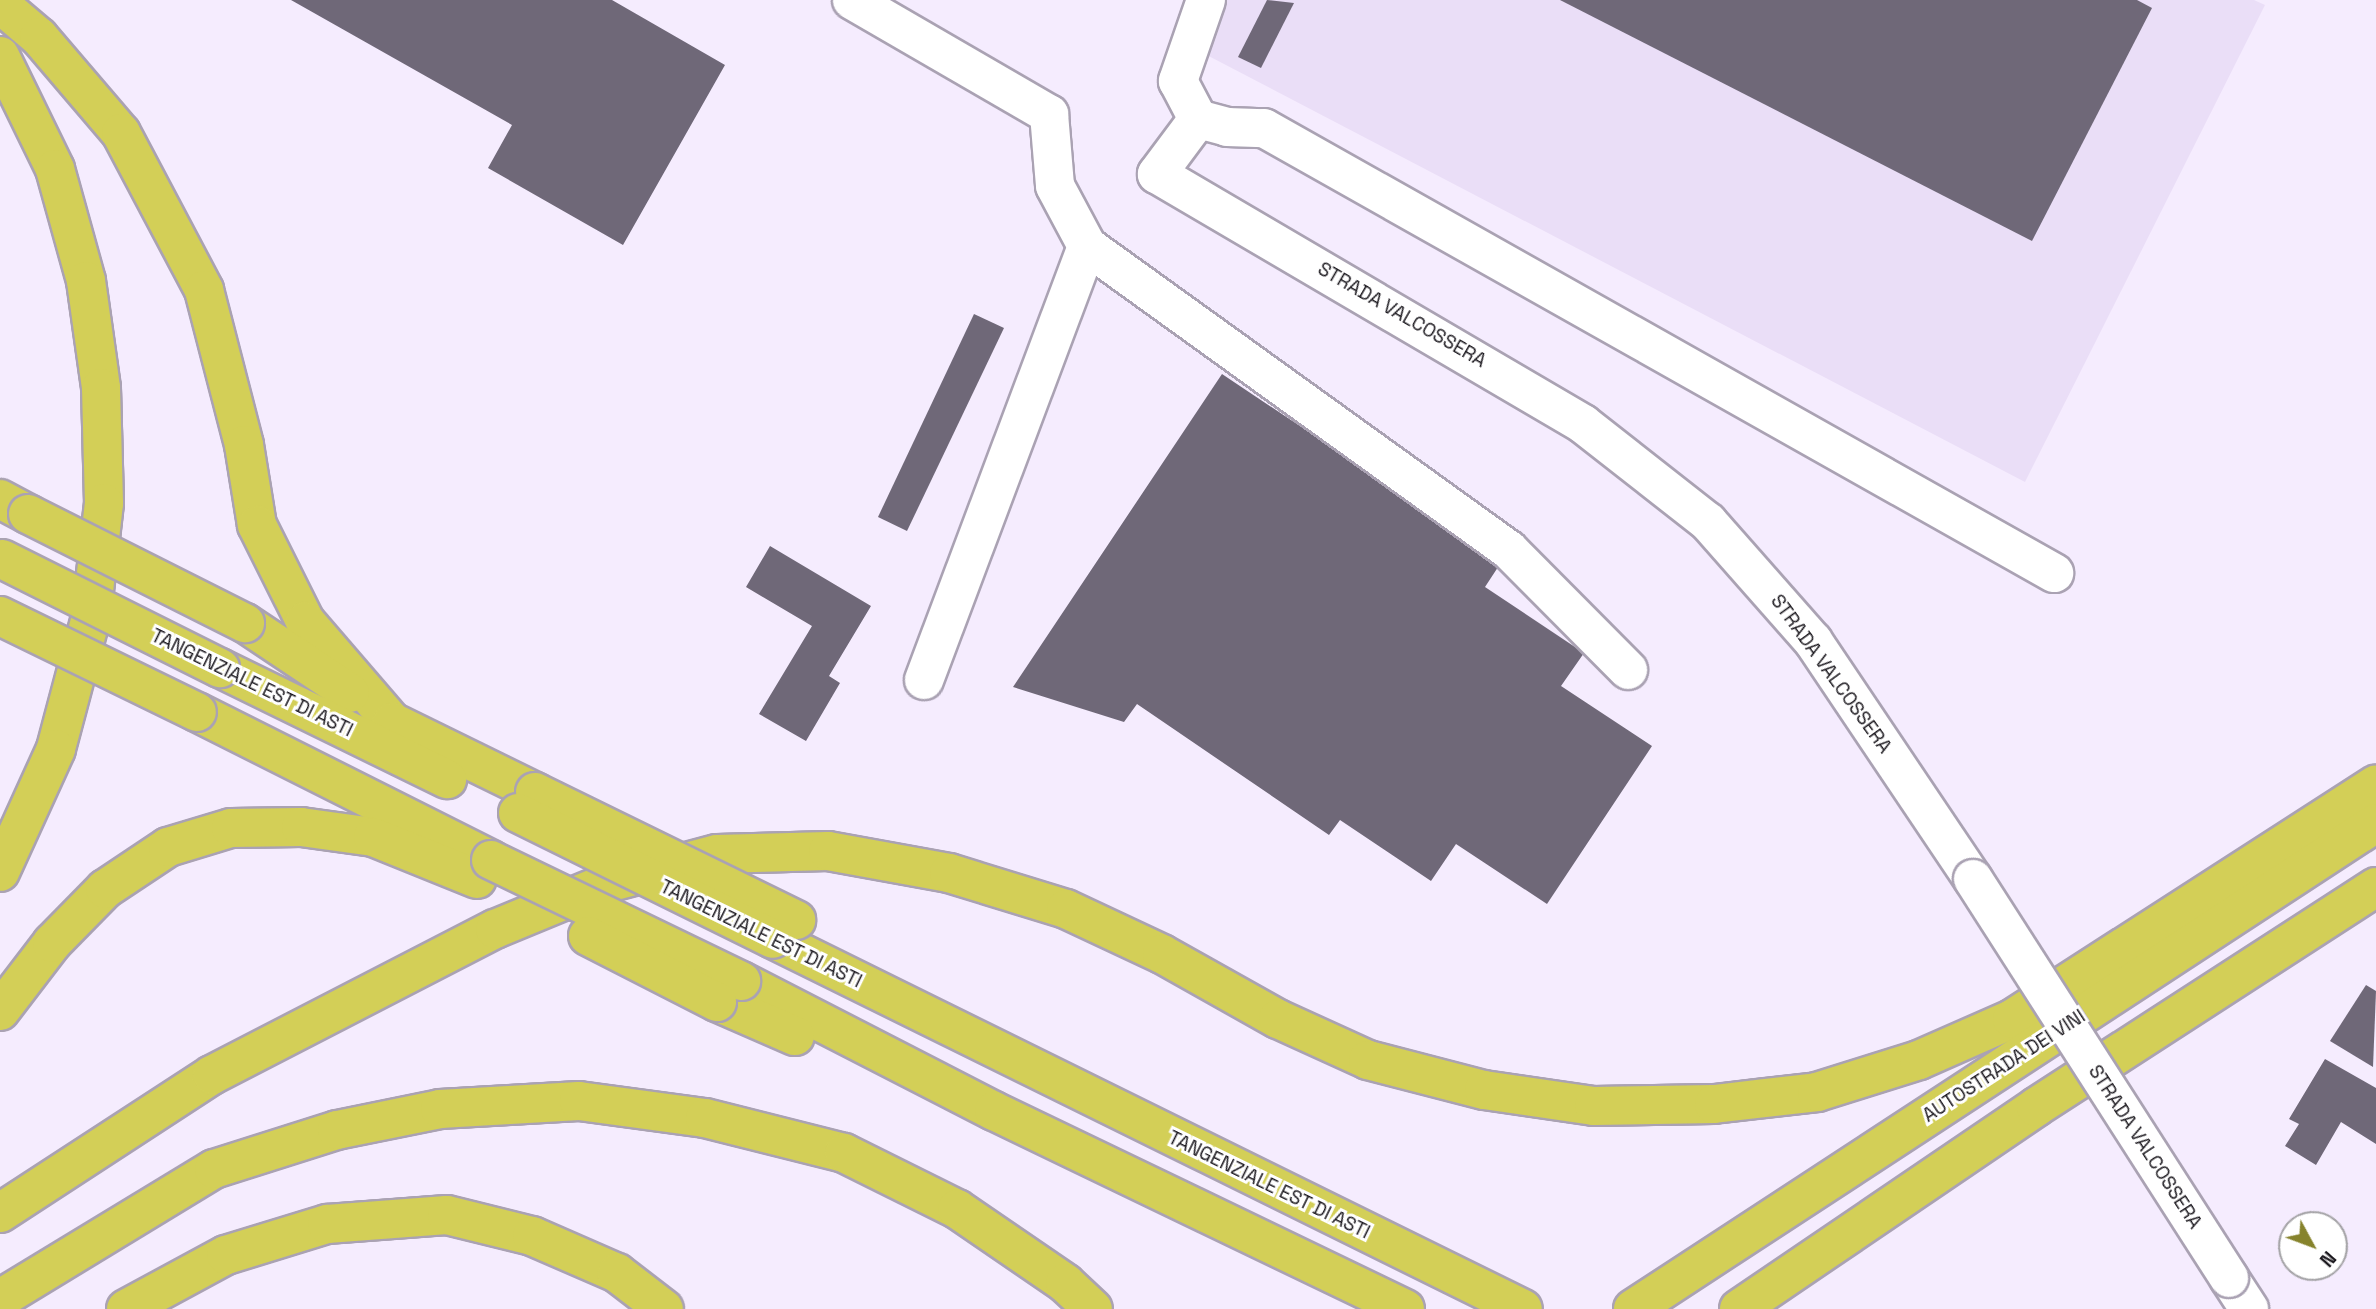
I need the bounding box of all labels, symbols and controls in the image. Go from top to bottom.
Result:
street label: STRADA VALCOSSERA [1314,257,1490,373]
street label: STRADA VALCOSSERA [1766,590,1896,758]
street label: TANGENZIALE EST DI ASTI [147,624,357,742]
street label: TANGENZIALE EST DI ASTI [656,875,866,993]
street label: AUTOSTRADA DEI VINI [1918,1005,2090,1127]
street label: STRADA VALCOSSERA [2083,1061,2207,1233]
street label: TANGENZIALE EST DI ASTI [1164,1126,1374,1244]
north arrow [2278,1211,2348,1281]
text: N [2314,1246,2341,1272]

